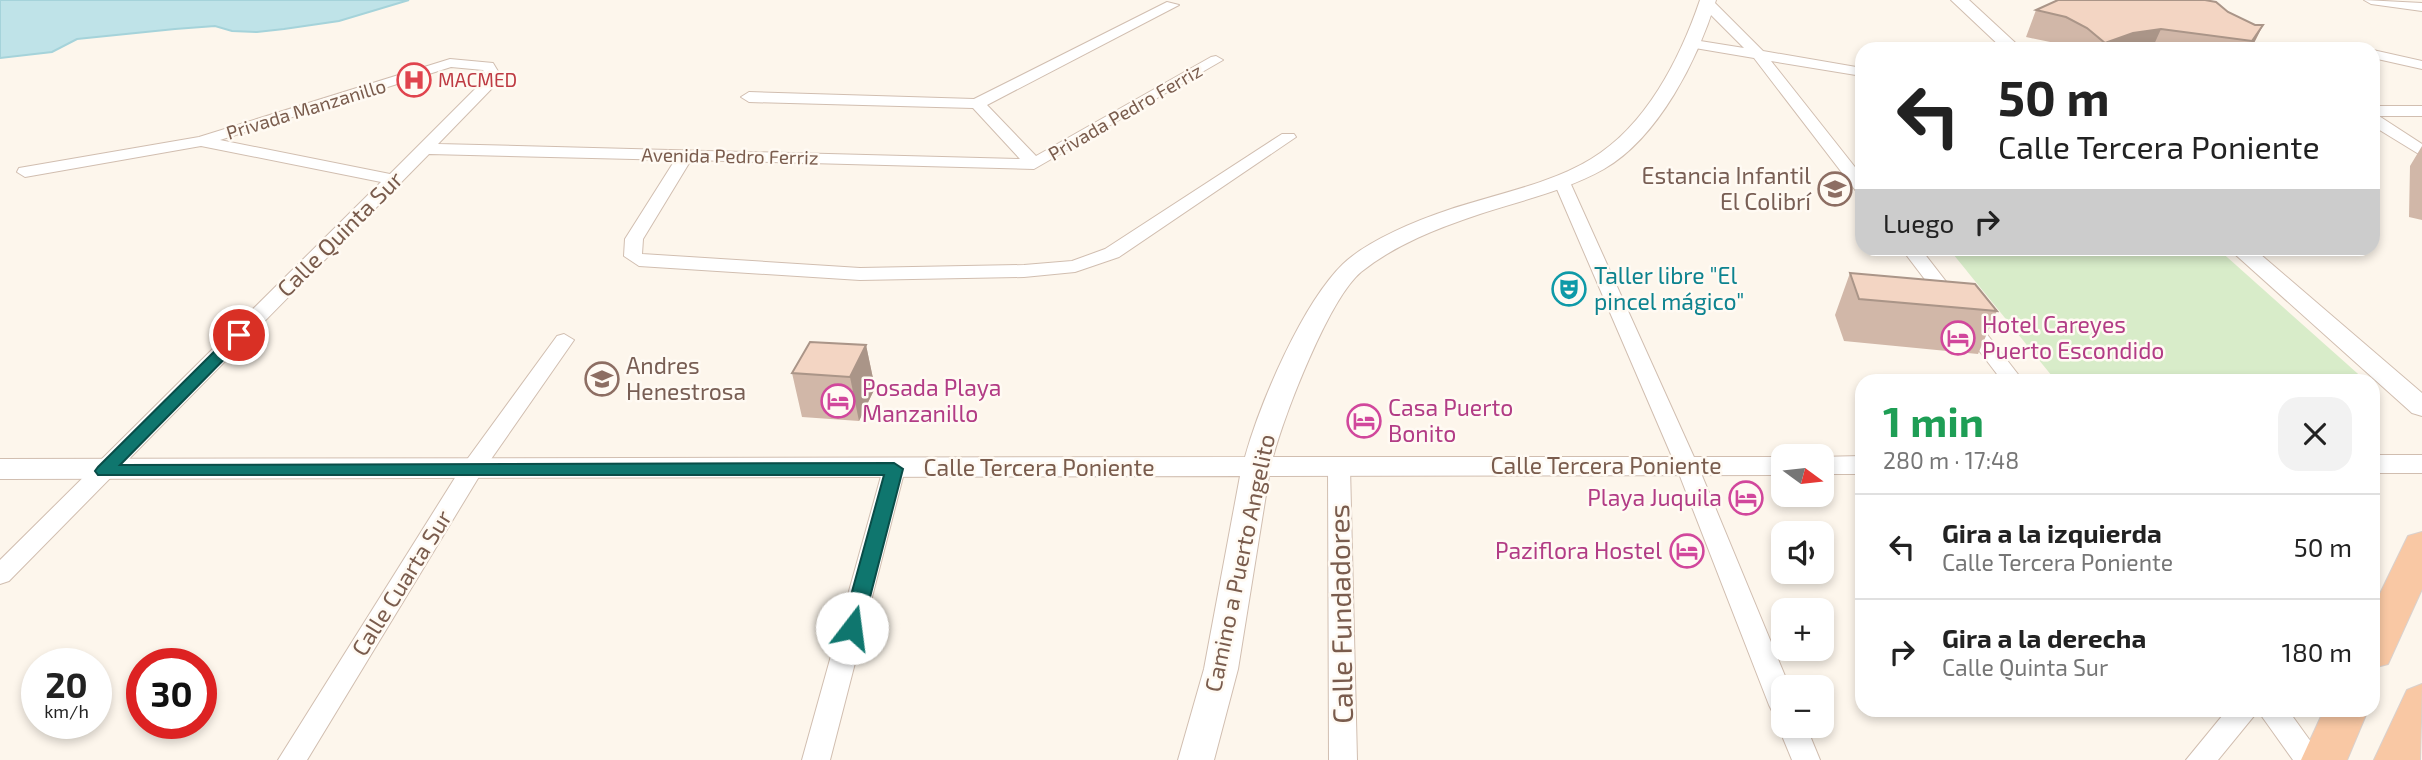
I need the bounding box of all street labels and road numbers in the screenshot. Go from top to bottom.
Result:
street label: Privada Pedro Ferriz [1044,58,1206,165]
street label: Privada Manzanillo [223,73,388,144]
street label: Avenida Pedro Ferriz [641,142,819,169]
street label: Calle Quinta Sur [271,165,408,302]
street label: Camino a Puerto Angelito [1198,431,1280,694]
street label: Calle Tercera Poniente [1490,451,1722,479]
street label: Calle Tercera Poniente [923,453,1155,481]
street label: Calle Cuarta Sur [345,504,457,661]
street label: Calle Fundadores [1321,504,1359,724]

